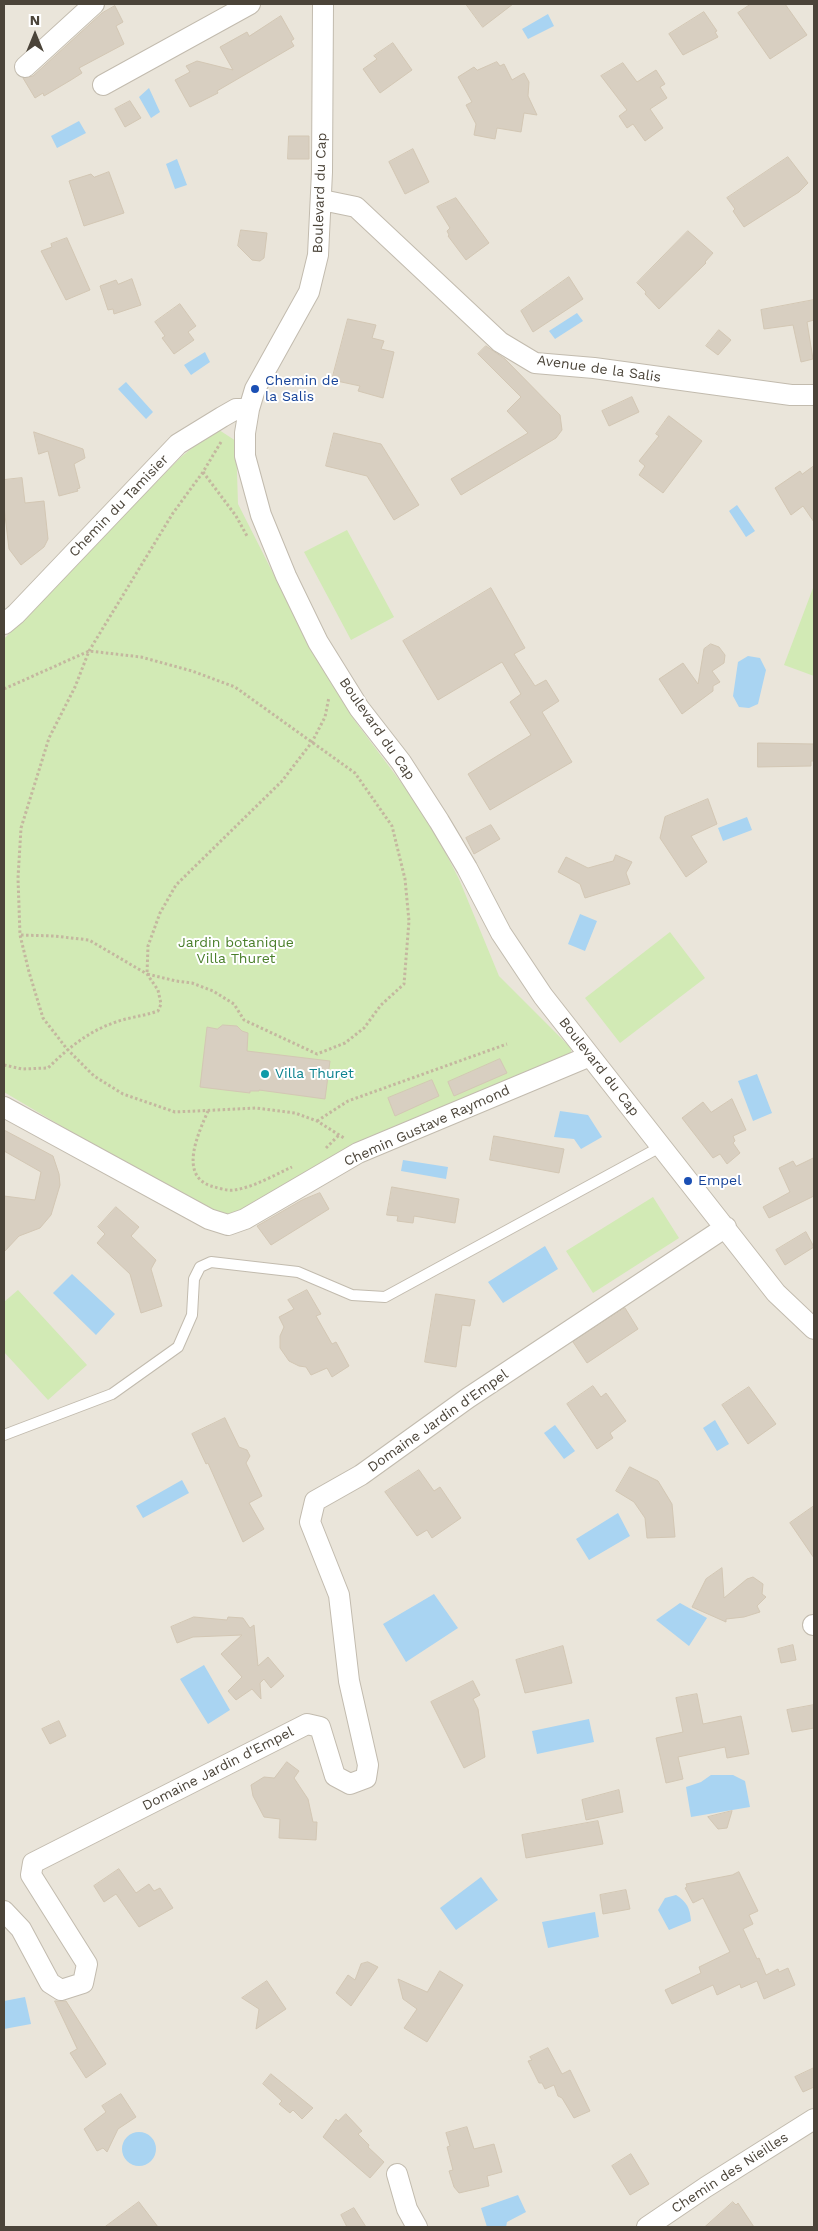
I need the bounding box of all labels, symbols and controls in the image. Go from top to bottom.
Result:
north arrow [10,10,60,60]
text: N [30,12,40,28]
street label: Boulevard du Cap [309,132,331,254]
street label: Avenue de la Salis [536,352,662,386]
place label: Chemin de la Salis [265,373,339,406]
marker: Chemin de la Salis [249,383,261,395]
street label: Chemin du Tamisier [66,451,172,561]
street label: Boulevard du Cap [335,675,419,783]
park label: Jardin botanique Villa Thuret [178,935,294,968]
street label: Boulevard du Cap [555,1014,643,1120]
place label: Villa Thuret [275,1066,354,1082]
marker: Villa Thuret [259,1068,271,1080]
street label: Chemin Gustave Raymond [341,1082,513,1170]
place label: Empel [698,1173,741,1189]
marker: Empel [682,1175,694,1187]
street label: Domaine Jardin d'Empel [365,1366,511,1476]
street label: Domaine Jardin d'Empel [140,1723,296,1815]
street label: Chemin des Nieilles [669,2129,791,2217]

